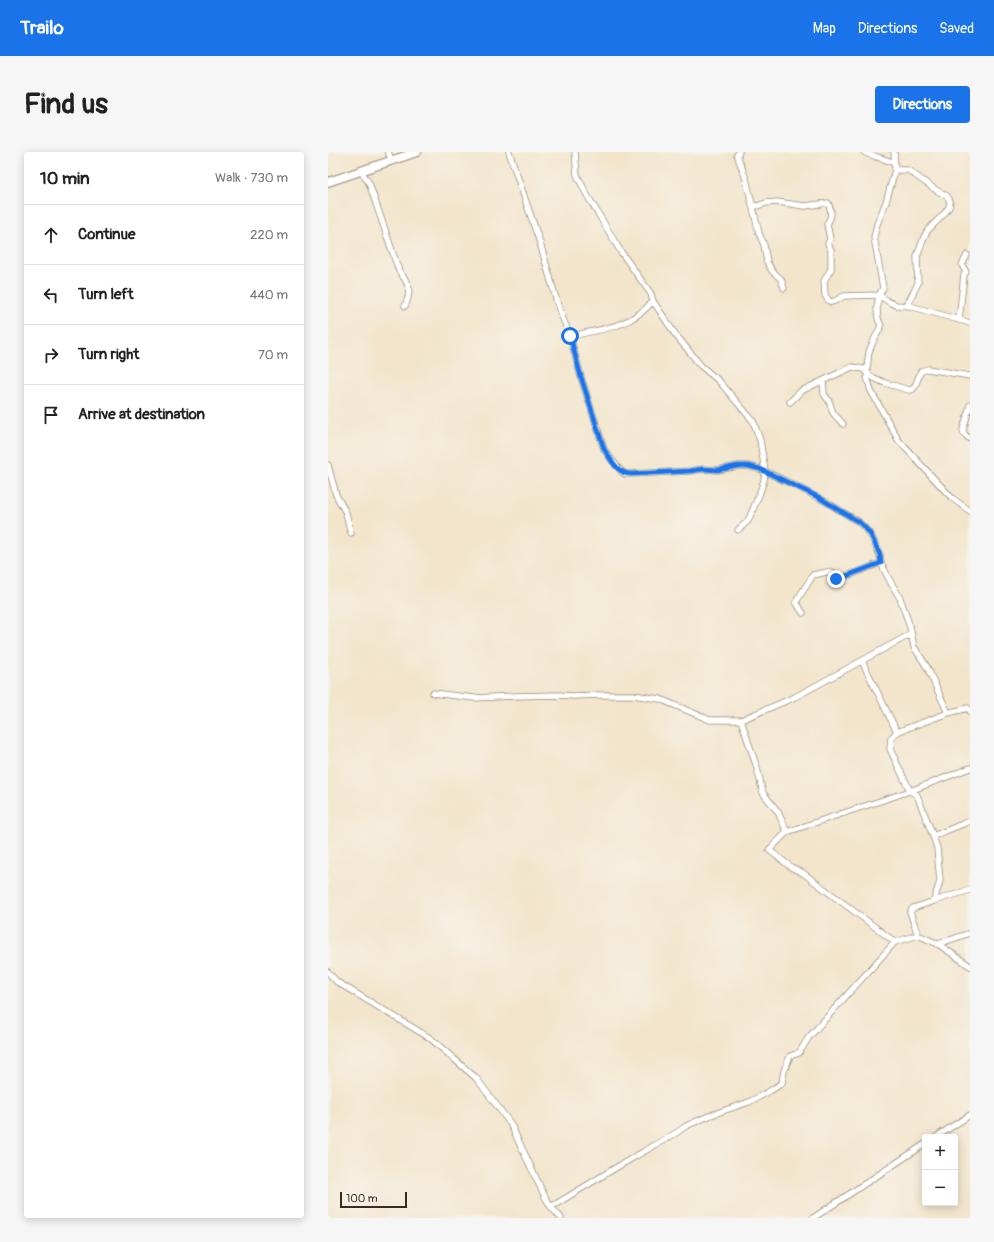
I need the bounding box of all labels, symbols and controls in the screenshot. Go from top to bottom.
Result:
text: Trailo [20,16,64,40]
text: Map [813,20,836,37]
text: Directions [858,20,917,37]
text: Saved [939,20,974,37]
button: Directions [875,86,970,123]
text: Find us [24,87,108,122]
text: 10 min [40,168,90,189]
text: Walk · 730 m [215,170,288,186]
icon: ahead [40,224,62,246]
text: Continue [78,225,136,244]
text: 220 m [250,227,288,243]
icon: left [40,284,62,306]
text: Turn left [78,285,134,304]
text: 440 m [250,287,288,303]
route start [561,327,579,345]
icon: right [40,344,62,366]
text: Turn right [78,345,139,364]
text: 70 m [258,347,288,363]
icon: arrive [40,404,62,426]
text: Arrive at destination [78,405,205,424]
route end [827,570,845,588]
map controls [922,1134,958,1206]
button: + [922,1134,958,1170]
button: − [922,1170,958,1206]
scale bar [340,1190,407,1209]
text: 100 m [346,1192,377,1205]

